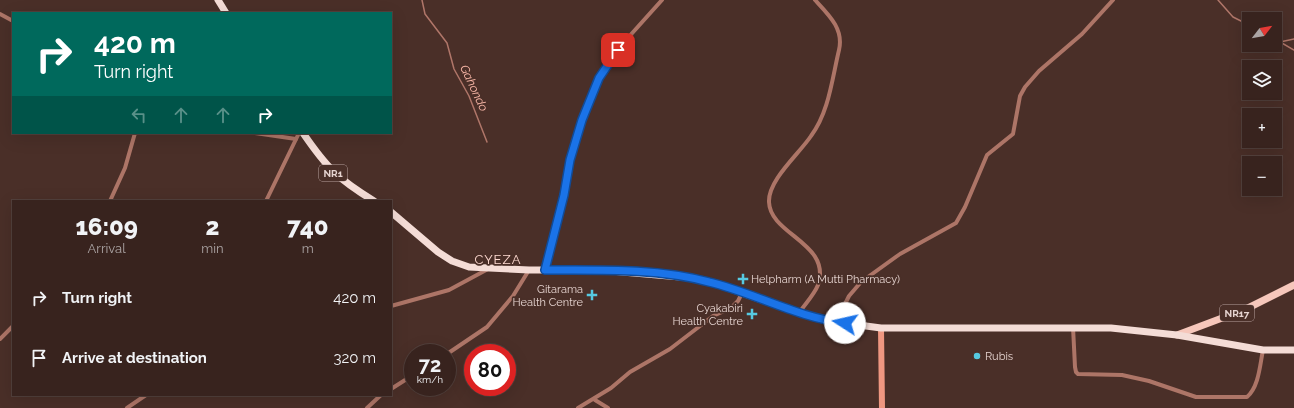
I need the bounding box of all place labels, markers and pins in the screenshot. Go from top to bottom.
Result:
pin [601,33,635,67]
place label: Helpharm (A Mutti Pharmacy) [751,273,900,286]
marker: Helpharm (A Mutti Pharmacy) [738,274,748,284]
place label: Gitarama Health Centre [512,283,584,309]
marker: Gitarama Health Centre [586,289,598,301]
place label: Cyakabiri Health Centre [672,302,744,328]
marker: Cyakabiri Health Centre [746,308,758,320]
place label: Rubis [985,350,1013,363]
marker: Rubis [972,351,982,361]

